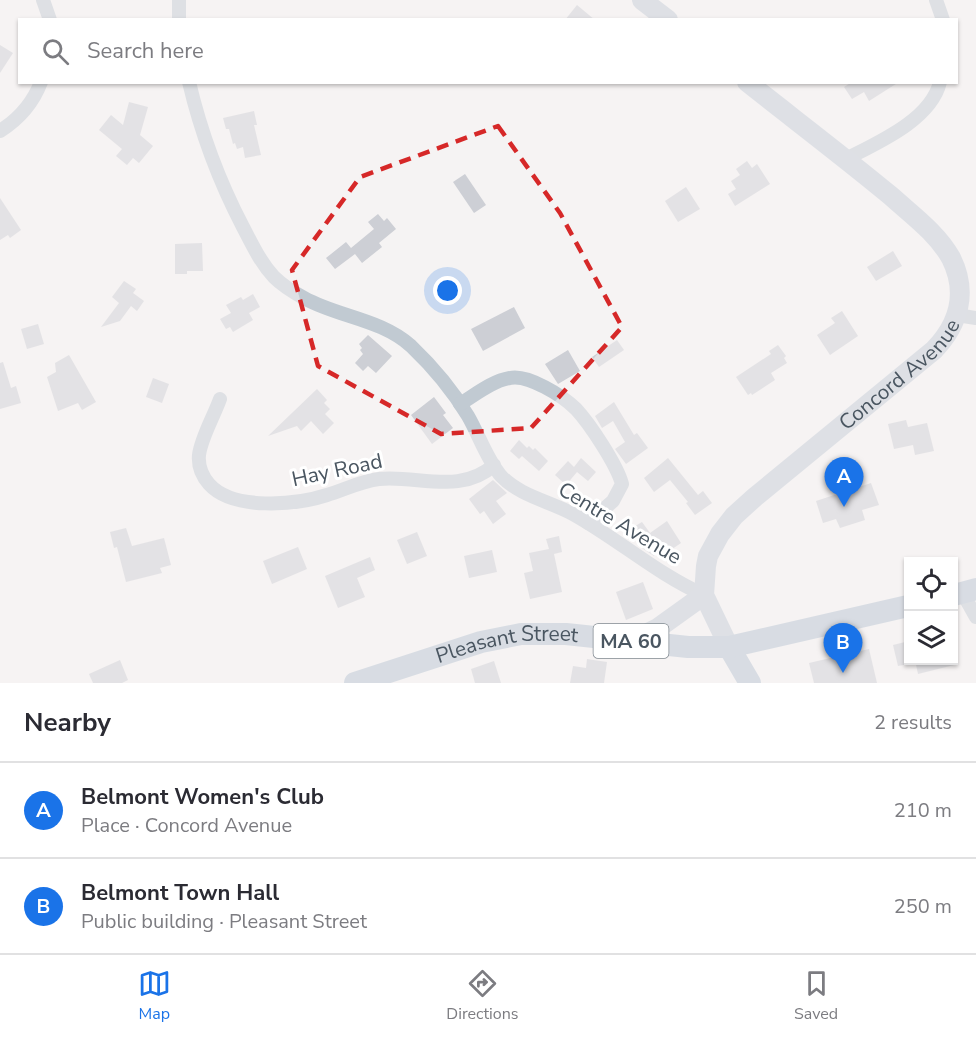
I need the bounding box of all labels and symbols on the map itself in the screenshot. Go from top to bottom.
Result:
your location [433,276,462,305]
street label: Concord Avenue [833,314,967,436]
street label: Hay Road [289,447,385,493]
pin: A [824,458,864,507]
street label: Centre Avenue [553,475,687,571]
street label: Pleasant Street [432,620,580,670]
road number: MA 60 [594,624,668,658]
pin: B [824,624,862,673]

